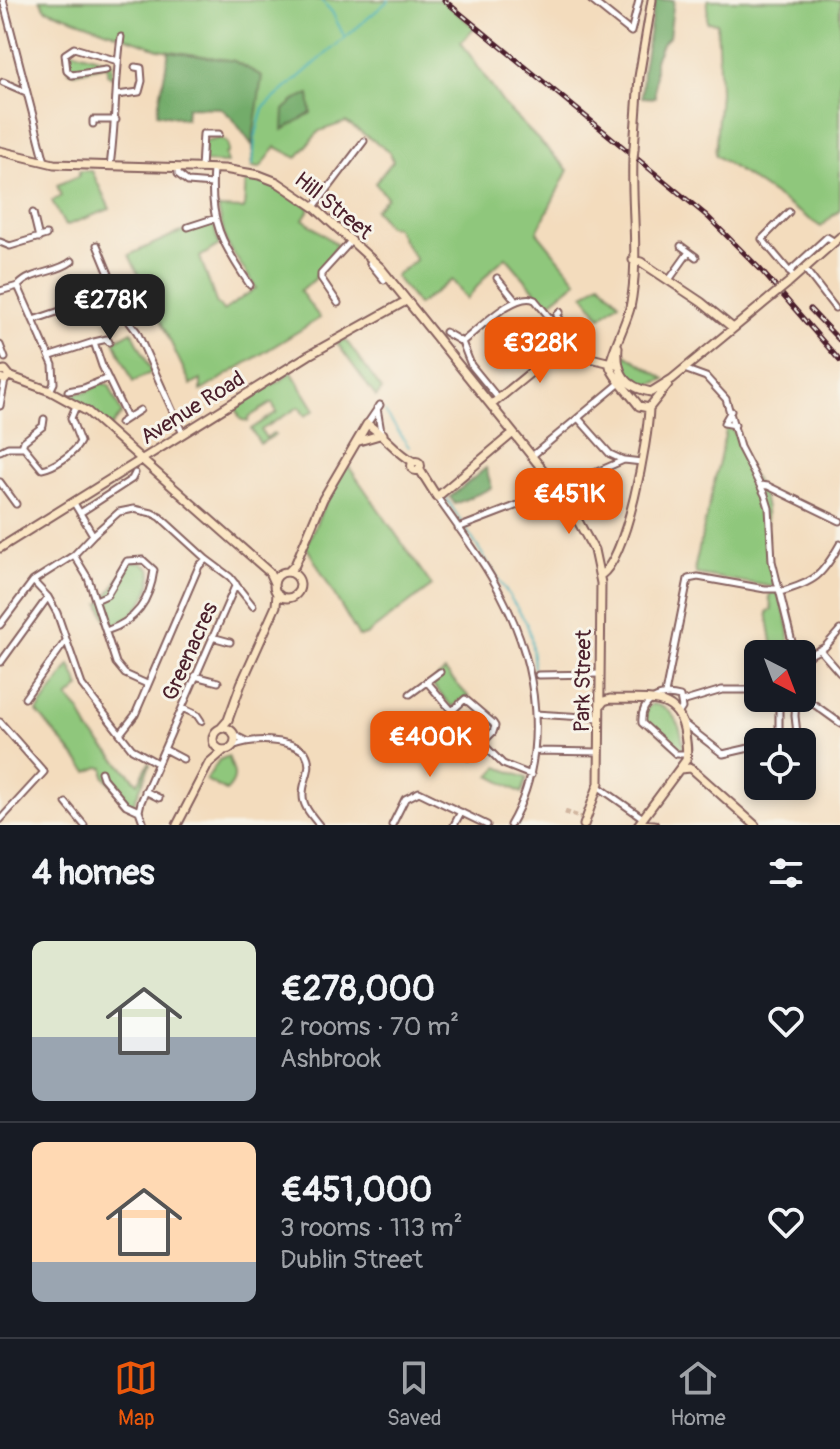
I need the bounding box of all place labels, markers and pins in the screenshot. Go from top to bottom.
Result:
pin: €278K [54,274,166,342]
pin: €328K [484,317,596,385]
pin: €451K [513,468,625,536]
pin: €400K [374,711,486,779]

